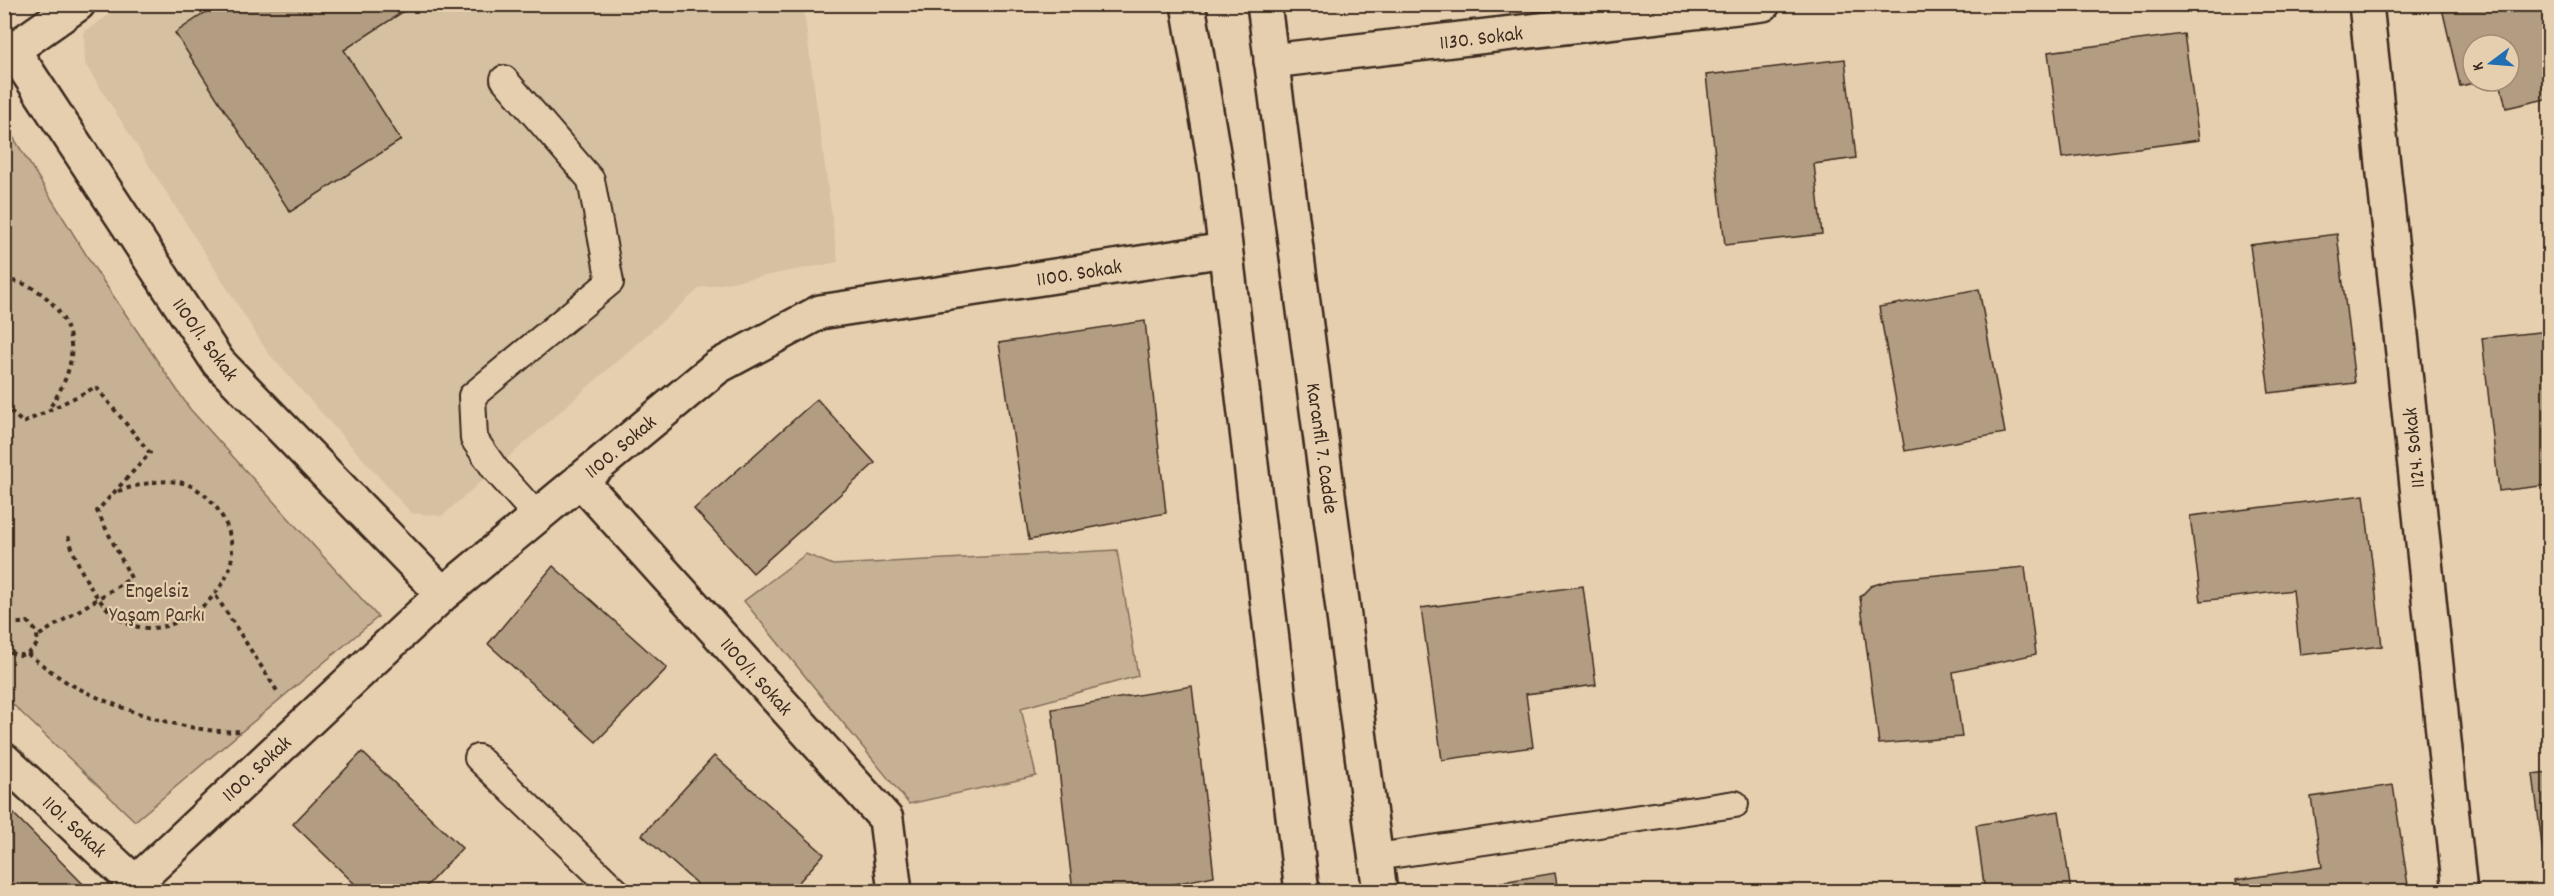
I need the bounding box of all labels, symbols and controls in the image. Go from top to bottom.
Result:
street label: 1130. Sokak [1438,20,1525,60]
north arrow [2461,33,2521,93]
text: K [2467,59,2491,73]
street label: 1100. Sokak [1035,253,1124,297]
street label: 1100/1. Sokak [163,293,244,389]
street label: Karanfil 7. Cadde [1296,381,1344,516]
street label: 1124. Sokak [2397,406,2435,490]
street label: 1100. Sokak [579,409,665,487]
park label: Engelsiz Yaşam Parkı [109,578,205,632]
street label: 1100/1. Sokak [711,632,798,724]
street label: 1100. Sokak [216,730,300,811]
street label: 1101. Sokak [34,790,112,866]

